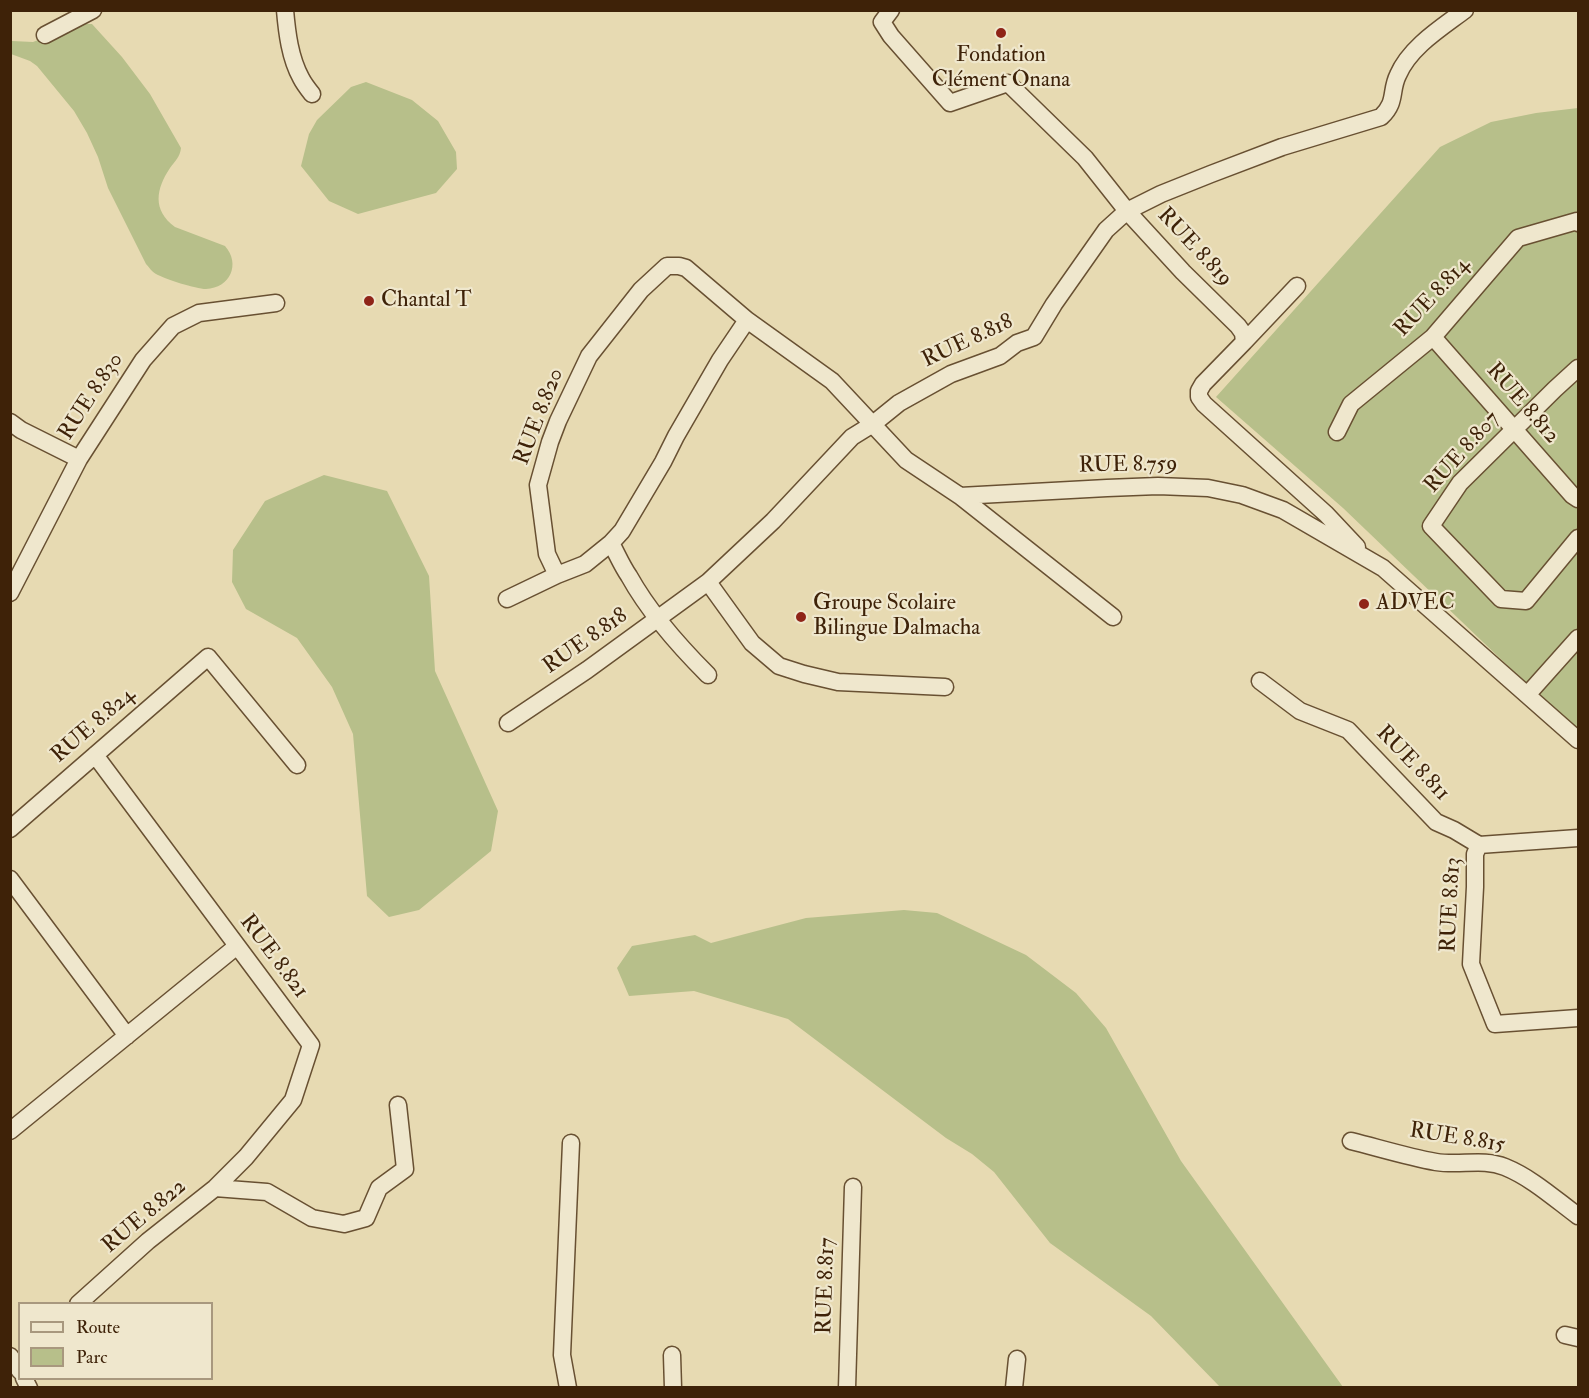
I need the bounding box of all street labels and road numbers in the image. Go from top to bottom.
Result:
street label: RUE 8.819 [1151,203,1237,293]
street label: RUE 8.814 [1390,253,1476,343]
street label: RUE 8.818 [918,310,1018,374]
street label: RUE 8.830 [54,348,130,446]
street label: RUE 8.812 [1480,358,1564,450]
street label: RUE 8.820 [510,365,570,469]
street label: RUE 8.807 [1420,407,1506,499]
street label: RUE 8.759 [1078,452,1178,480]
street label: RUE 8.818 [539,603,633,681]
street label: RUE 8.824 [47,683,141,769]
street label: RUE 8.811 [1370,721,1454,807]
street label: RUE 8.813 [1436,857,1468,953]
street label: RUE 8.821 [233,910,313,1004]
street label: RUE 8.815 [1407,1118,1507,1160]
street label: RUE 8.822 [98,1174,192,1260]
street label: RUE 8.817 [812,1237,842,1335]

